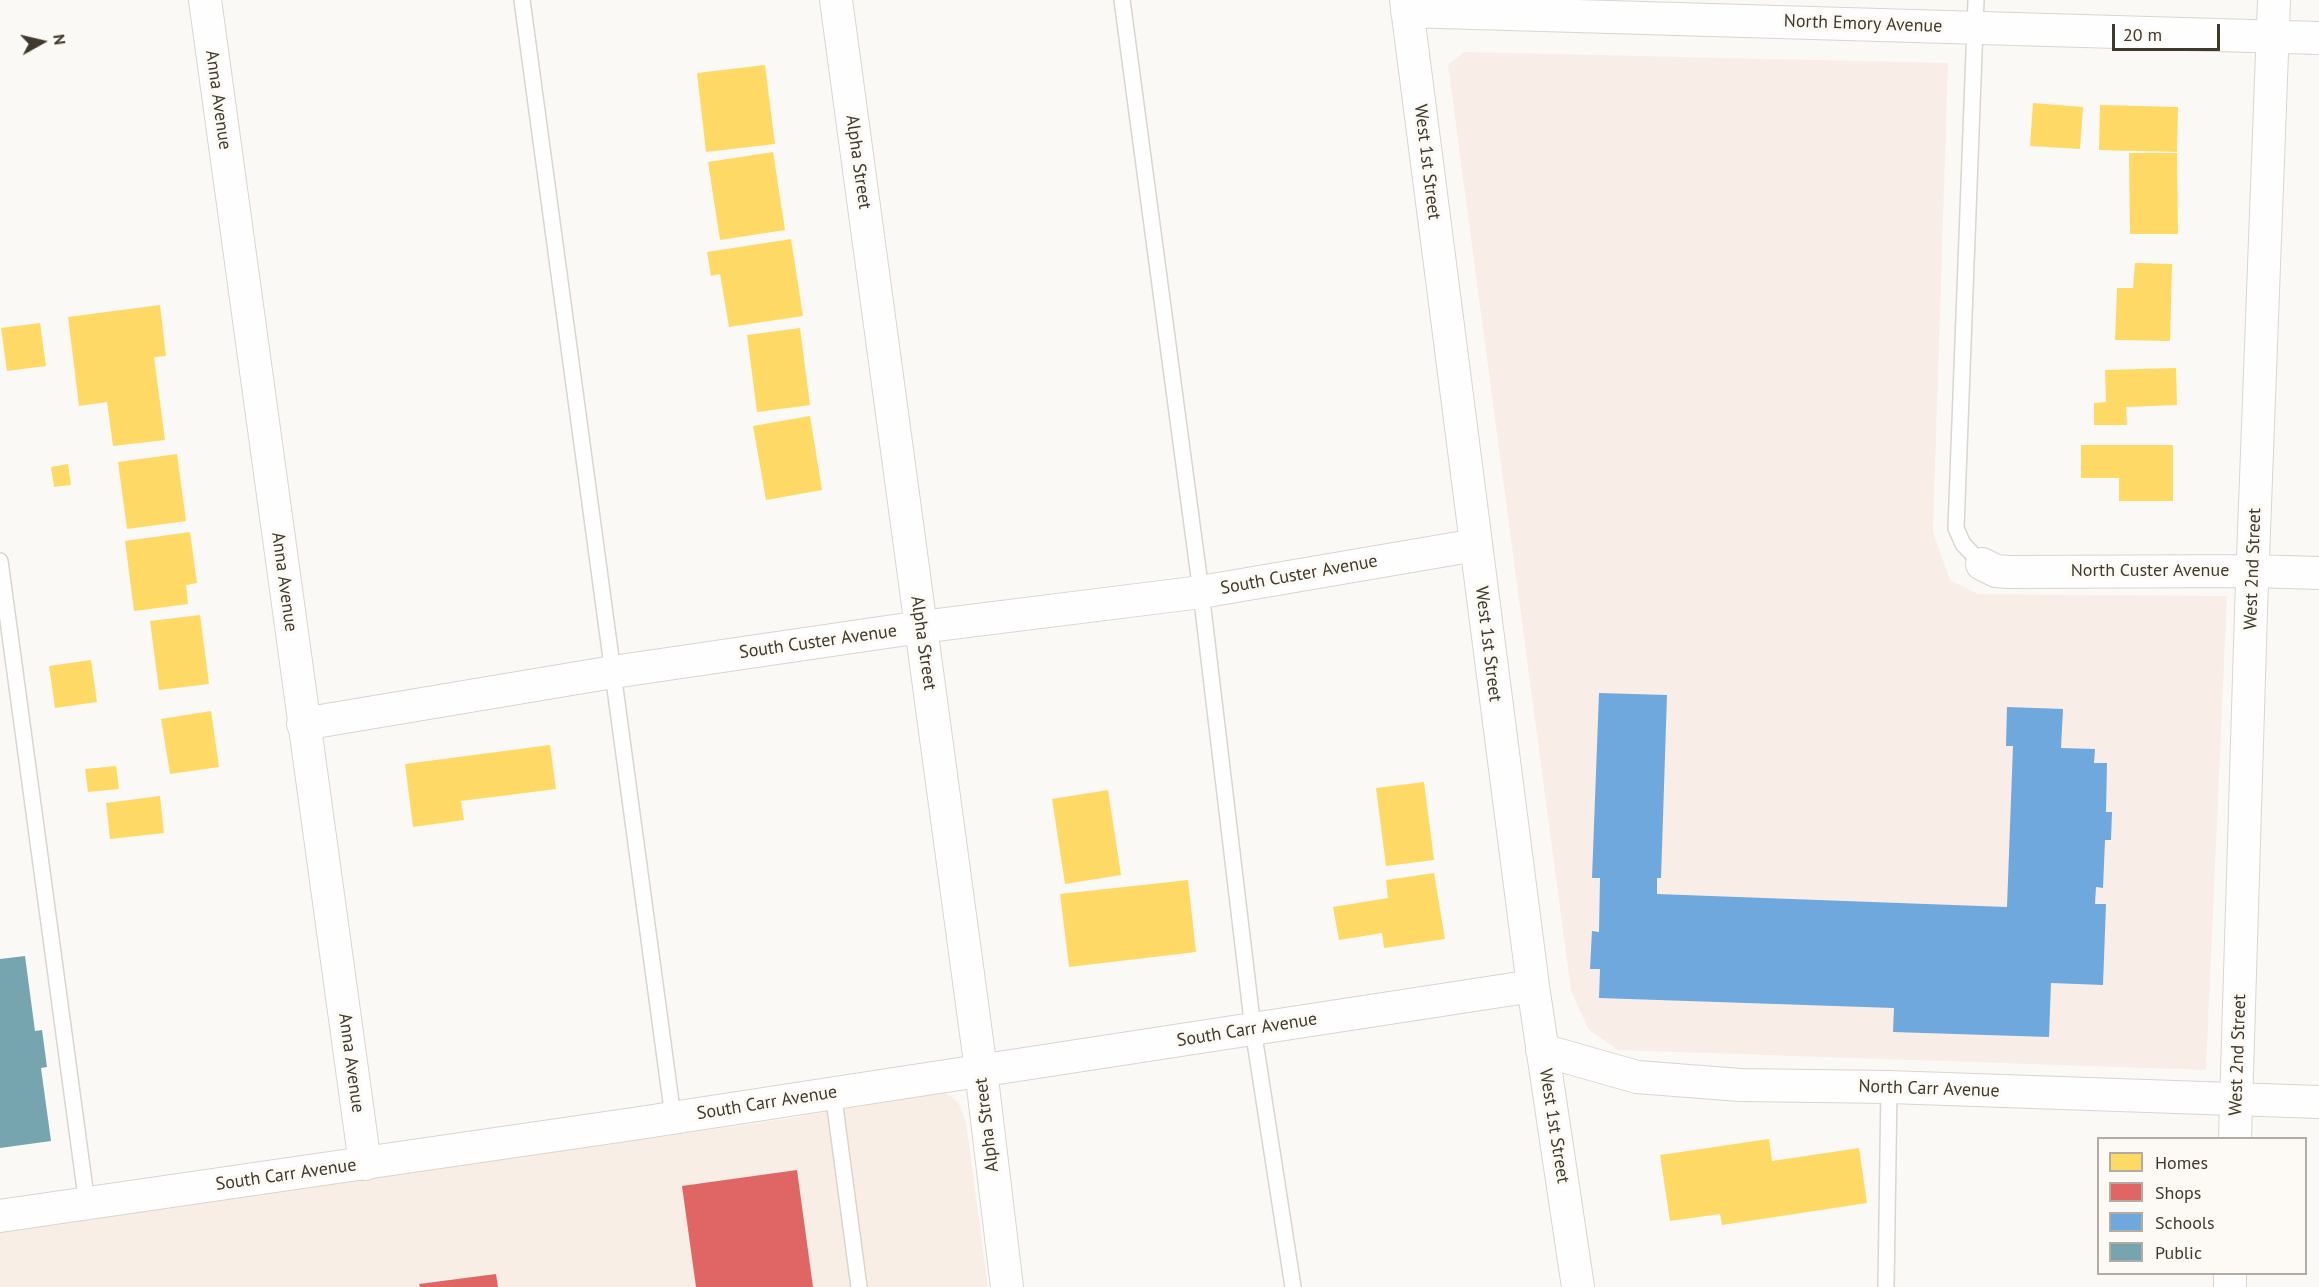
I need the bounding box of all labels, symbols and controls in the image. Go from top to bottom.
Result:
street label: North Emory Avenue [1783,10,1943,38]
north arrow [12,12,72,72]
scale bar [2115,12,2223,50]
text: 20 m [2123,23,2162,46]
text: N [49,33,70,46]
street label: Anna Avenue [200,49,236,151]
street label: West 1st Street [1409,103,1445,221]
street label: Alpha Street [841,113,875,211]
street label: West 2nd Street [2240,508,2266,630]
street label: Anna Avenue [266,531,302,633]
street label: South Custer Avenue [1219,551,1379,599]
street label: North Custer Avenue [2071,560,2229,582]
street label: West 1st Street [1470,585,1506,703]
street label: Alpha Street [906,594,940,692]
street label: South Custer Avenue [738,620,898,664]
street label: West 2nd Street [2225,994,2251,1116]
street label: South Carr Avenue [1175,1008,1319,1052]
street label: Anna Avenue [333,1012,369,1114]
street label: West 1st Street [1534,1067,1574,1185]
street label: North Carr Avenue [1858,1076,2000,1102]
street label: Alpha Street [970,1077,1004,1173]
street label: South Carr Avenue [695,1081,839,1125]
legend [2097,1137,2307,1275]
text: Homes [2155,1151,2208,1174]
street label: South Carr Avenue [214,1154,358,1196]
text: Shops [2155,1181,2201,1204]
text: Schools [2155,1211,2215,1234]
text: Public [2155,1241,2202,1264]

